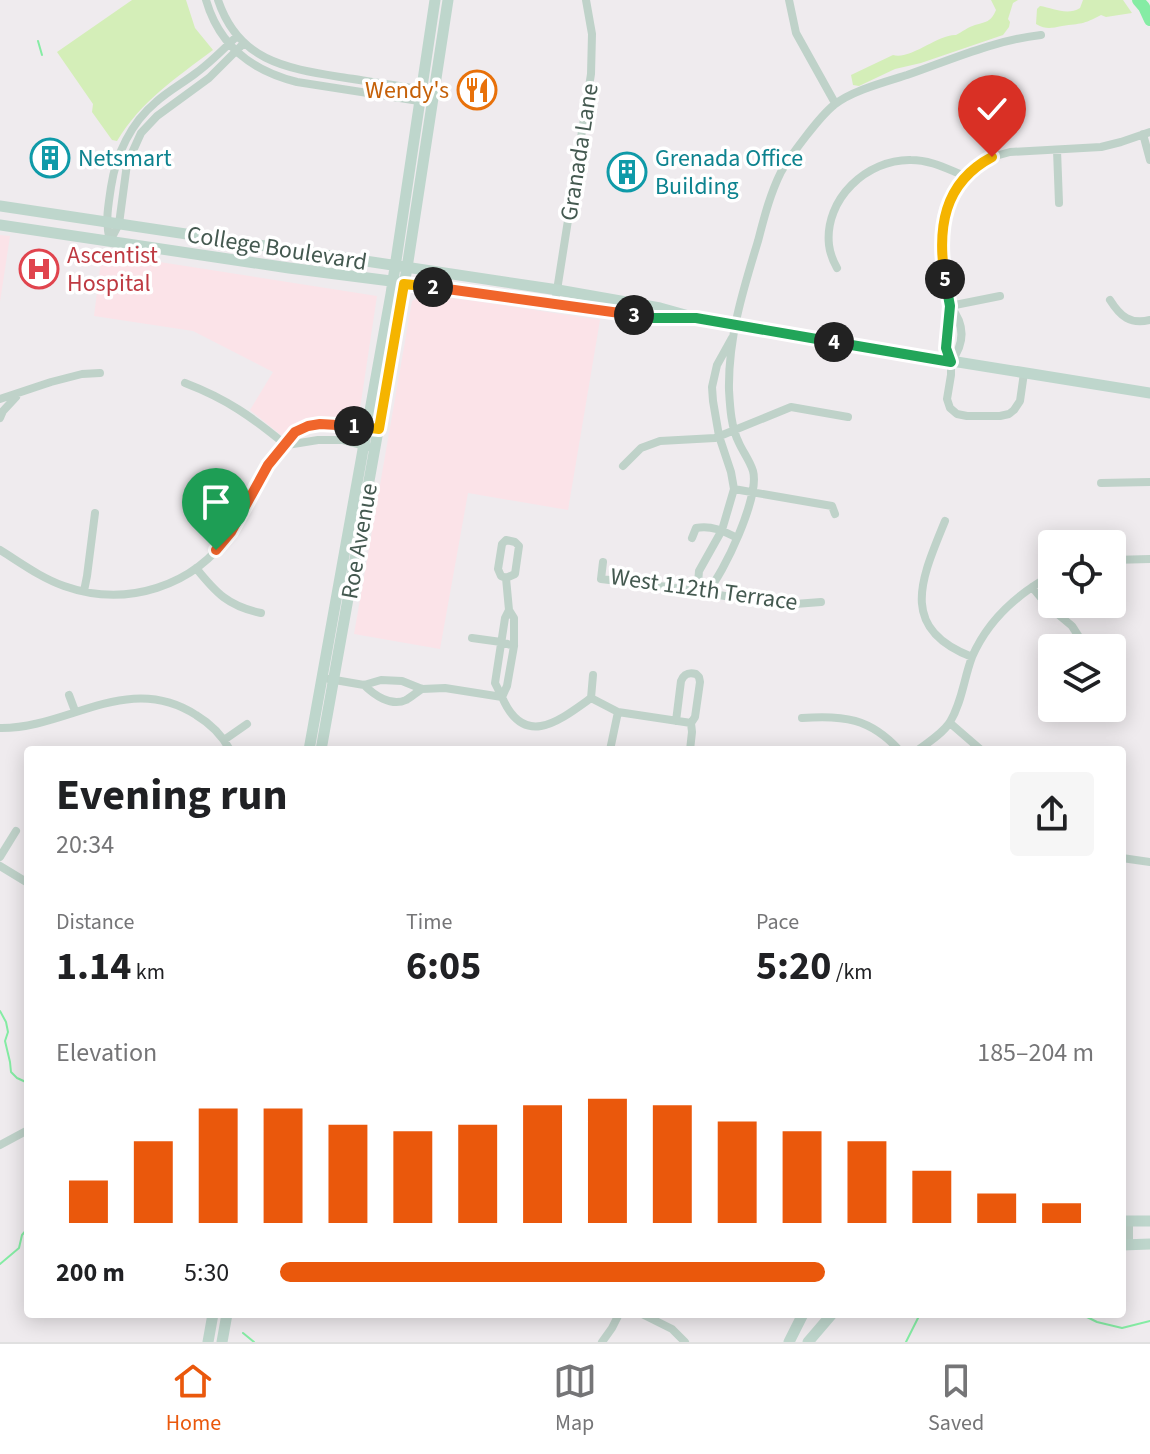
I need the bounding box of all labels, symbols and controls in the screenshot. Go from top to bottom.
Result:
restaurant icon: Wendy's [456,69,498,111]
place label: Wendy's [365,73,449,108]
pin [958,75,1026,157]
street label: Granada Lane [551,81,608,223]
icon: check [970,87,1014,131]
building icon: Netsmart [29,137,71,179]
place label: Netsmart [78,141,172,176]
place label: Grenada Office Building [655,141,803,204]
building icon: Grenada Office Building [606,151,648,193]
street label: College Boulevard [184,217,369,280]
place label: Ascentist Hospital [67,238,158,301]
hospital icon: Ascentist Hospital [18,248,60,290]
pin: 5 [925,259,965,299]
text: 5 [939,263,951,295]
pin: 2 [413,267,453,307]
text: 2 [427,271,439,303]
pin: 3 [614,295,654,335]
text: 3 [628,299,640,331]
pin: 4 [814,322,854,362]
text: 4 [828,326,840,358]
pin: 1 [334,406,374,446]
text: 1 [348,410,360,442]
pin [182,468,250,550]
icon: arrive [194,480,238,524]
street label: Roe Avenue [332,480,387,602]
map controls [1038,530,1126,722]
button: locate [1038,530,1126,618]
street label: West 112th Terrace [608,559,800,620]
button: layers [1038,634,1126,722]
text: Evening run [56,764,288,827]
button: share [1010,772,1094,856]
text: 20:34 [56,826,114,863]
text: Distance [56,906,134,938]
text: Time [406,906,452,938]
text: Pace [756,906,799,938]
text: 1.14 [56,938,131,995]
text: 6:05 [406,938,481,995]
text: 5:20 [756,938,831,995]
text: km [131,956,165,988]
text: /km [831,956,873,988]
text: Elevation [56,1034,157,1071]
text: 185–204 m [977,1034,1094,1071]
text: 200 m [56,1254,125,1291]
text: 5:30 [184,1254,229,1291]
tab: Home [166,1359,221,1439]
tab: Map [553,1359,597,1439]
tab: Saved [928,1359,984,1439]

